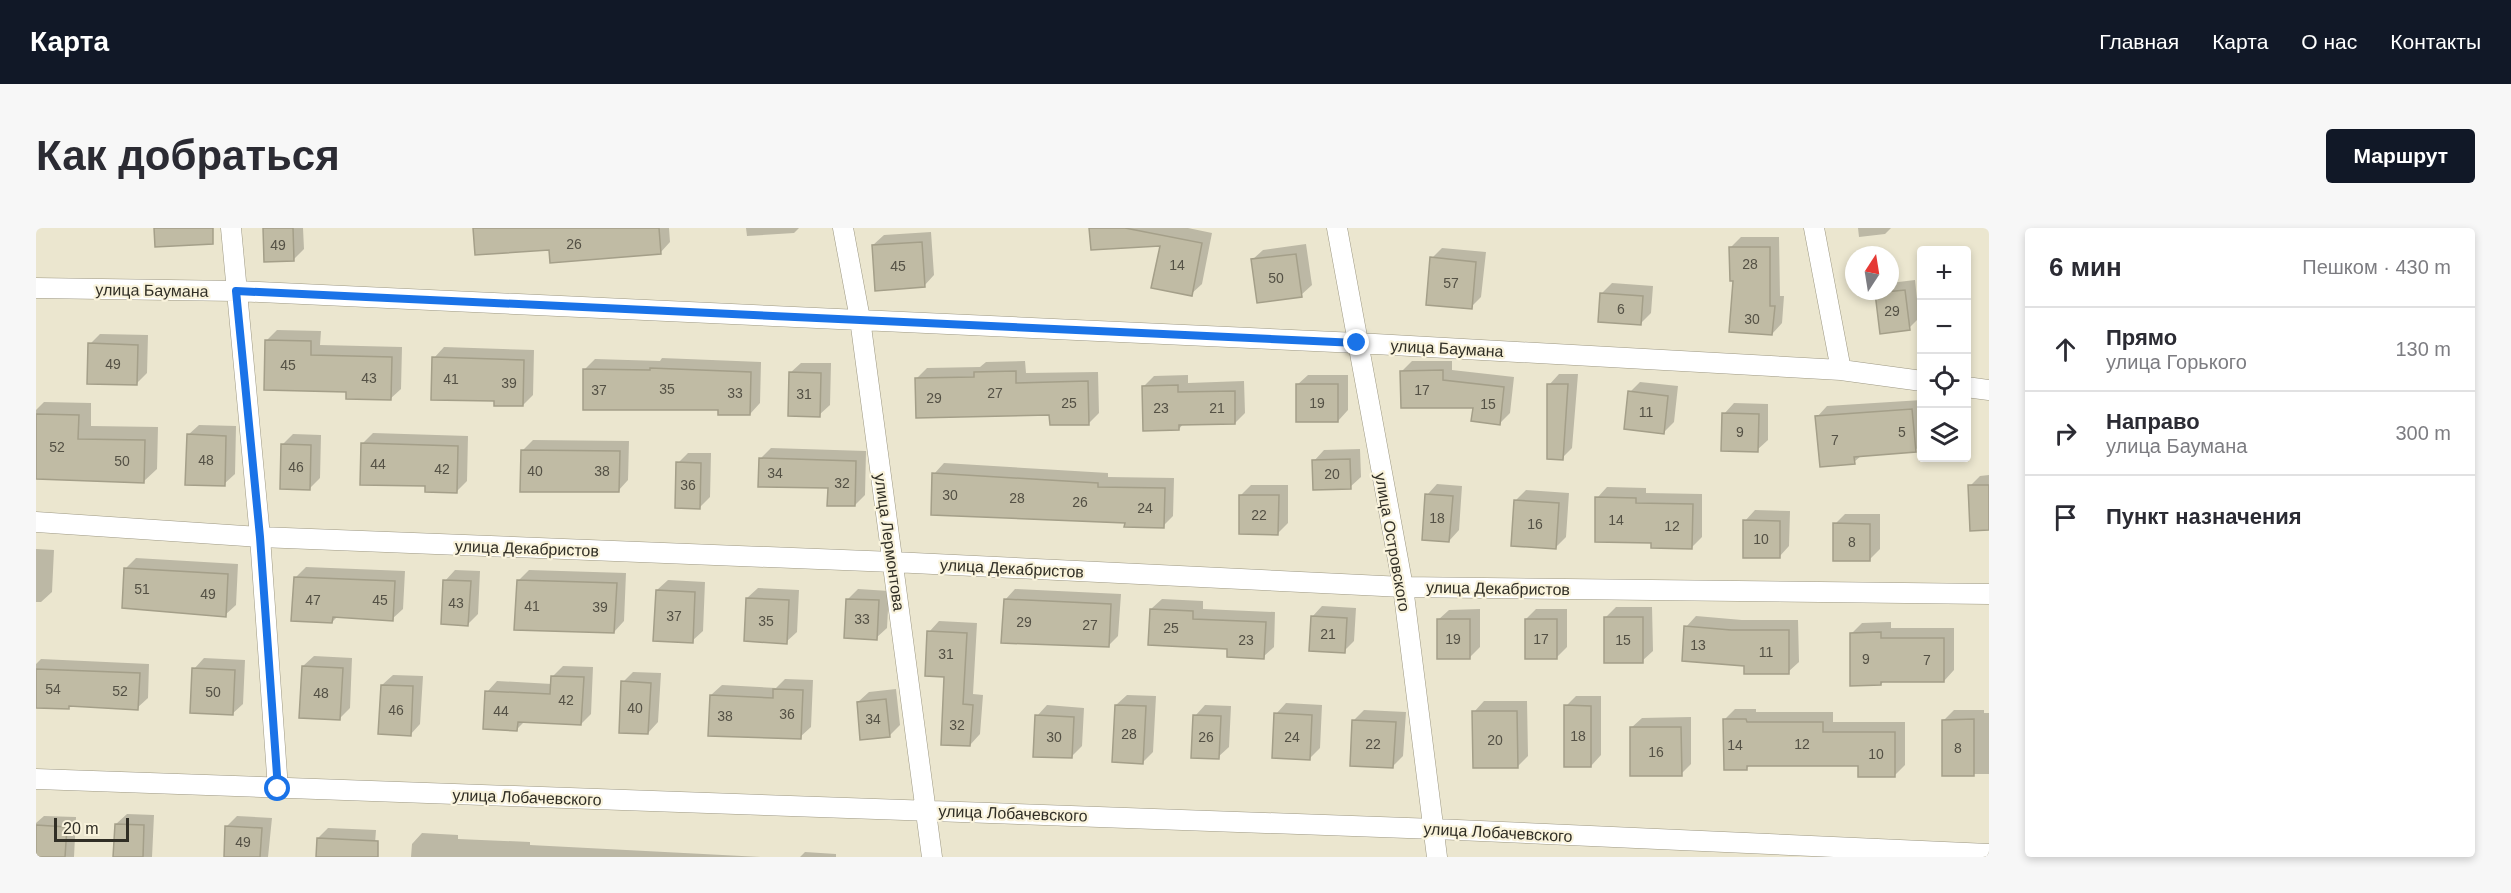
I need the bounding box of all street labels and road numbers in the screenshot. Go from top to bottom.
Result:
street label: улица Баумана [95,281,209,300]
street label: улица Баумана [1390,337,1504,360]
street label: улица Островского [1372,471,1413,613]
street label: улица Лермонтова [871,472,908,612]
street label: улица Декабристов [455,537,599,560]
street label: улица Декабристов [940,556,1084,581]
street label: улица Декабристов [1426,579,1570,598]
street label: улица Лобачевского [452,786,602,809]
street label: улица Лобачевского [938,802,1088,825]
street label: улица Лобачевского [1423,820,1573,845]

